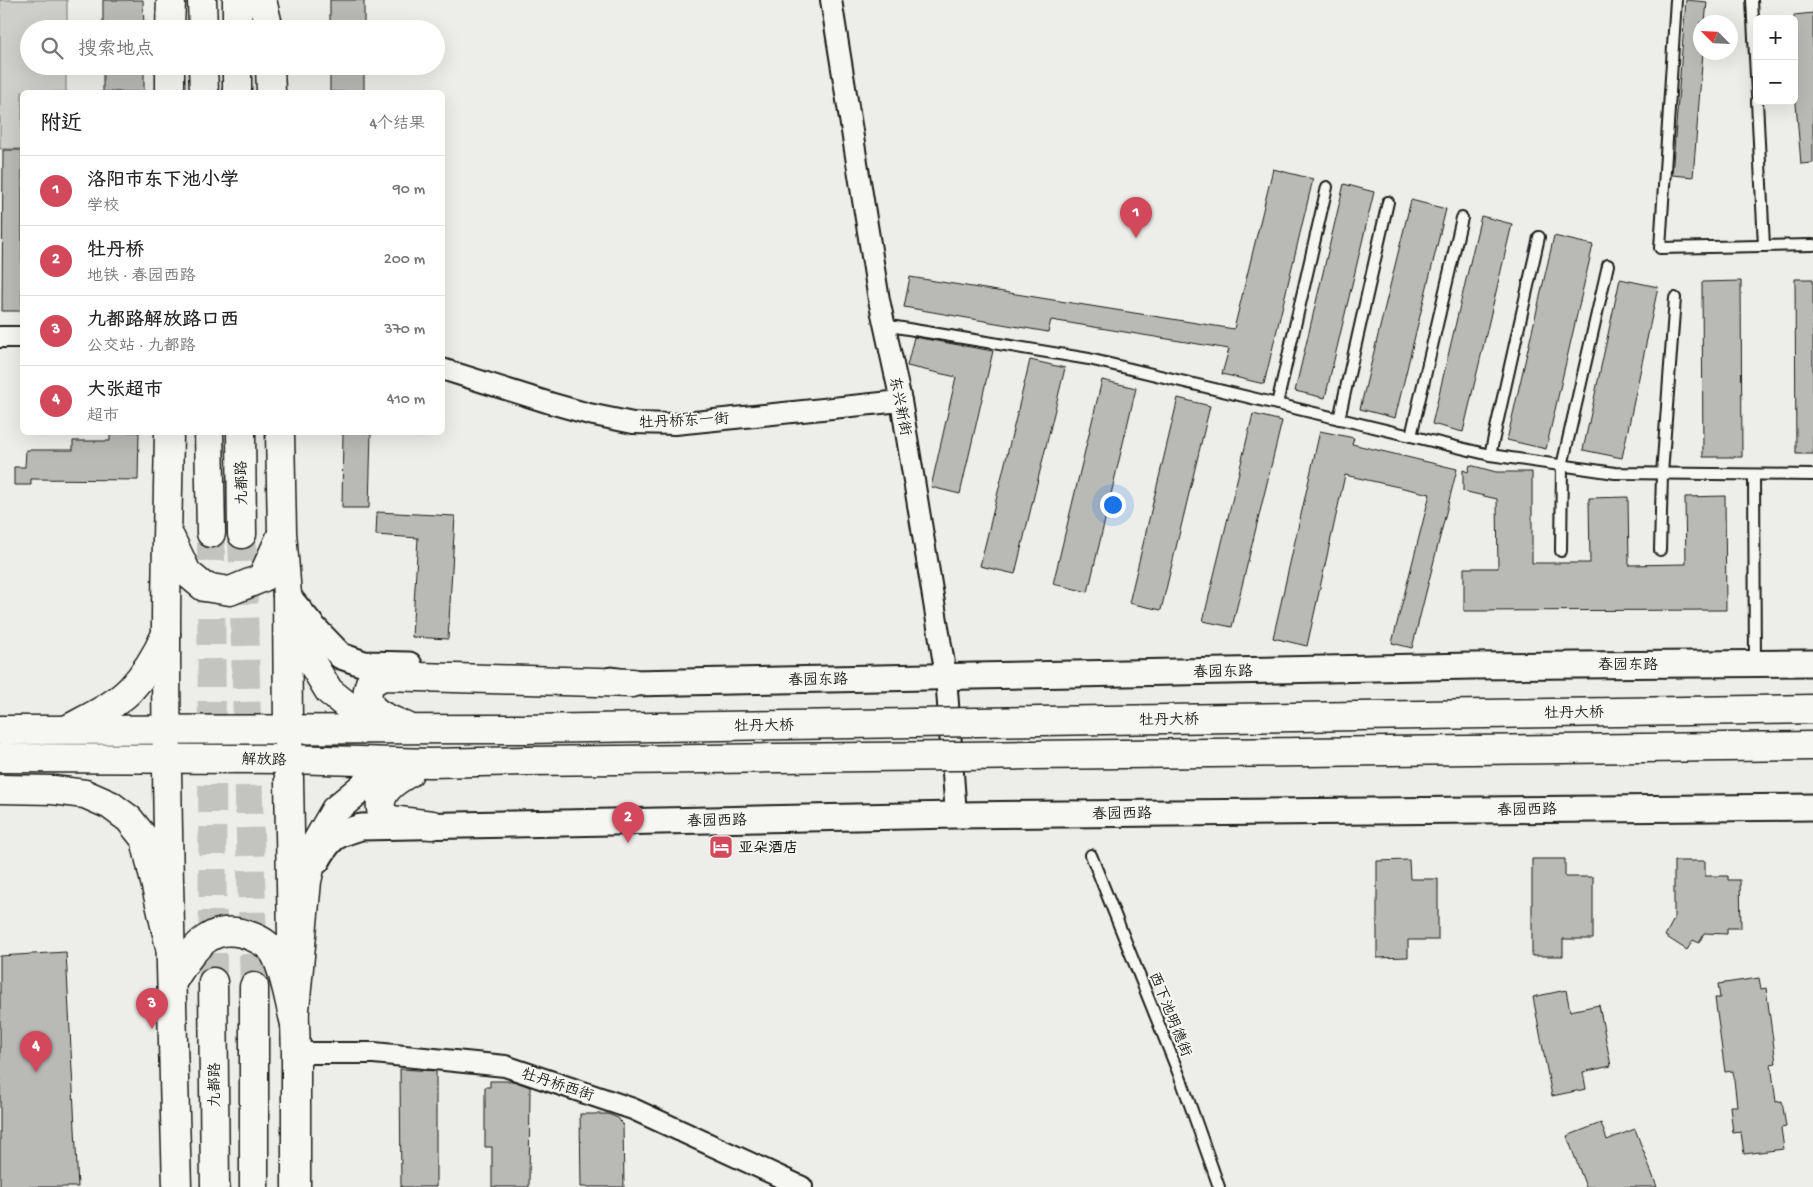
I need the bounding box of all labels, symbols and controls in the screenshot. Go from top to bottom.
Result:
north arrow [1693,15,1738,60]
map controls [1753,15,1798,105]
button: + [1753,15,1798,60]
search box [20,20,445,75]
icon: search [38,34,66,62]
text: 搜索地点 [78,39,154,62]
button: − [1753,60,1798,105]
text: 附近 [40,113,82,138]
text: 4个结果 [369,116,425,135]
text: 洛阳市东下池小学 [87,170,239,193]
text: 1 [53,181,59,200]
text: 90 m [393,181,425,200]
pin: 1 [1120,197,1152,238]
text: 学校 [87,198,119,217]
text: 牡丹桥 [87,240,144,263]
text: 2 [52,251,60,270]
text: 200 m [384,251,425,270]
text: 地铁 · 春园西路 [87,268,196,287]
text: 九都路解放路口西 [87,310,239,333]
text: 3 [52,321,60,340]
text: 370 m [384,321,425,340]
text: 公交站 · 九都路 [87,338,196,357]
street label: 东兴新街 [884,375,914,438]
text: 大张超市 [87,380,163,403]
text: 4 [52,391,60,410]
text: 410 m [387,391,425,410]
text: 超市 [87,408,119,427]
street label: 牡丹桥东一街 [639,411,730,433]
street label: 九都路 [234,460,252,506]
your location [1100,492,1126,518]
street label: 春园东路 [1598,657,1658,675]
street label: 春园东路 [1193,663,1253,683]
street label: 春园东路 [788,671,848,691]
street label: 牡丹大桥 [1544,704,1604,724]
street label: 牡丹大桥 [1139,711,1199,731]
street label: 牡丹大桥 [734,717,794,737]
street label: 解放路 [241,752,287,770]
street label: 春园西路 [1497,801,1557,821]
pin: 2 [612,802,644,843]
street label: 春园西路 [1092,805,1152,825]
street label: 春园西路 [687,812,747,832]
hotel icon: 亚朵酒店 [708,834,734,860]
place label: 亚朵酒店 [738,840,798,858]
street label: 西下池明德街 [1144,969,1195,1060]
pin: 3 [136,988,168,1029]
pin: 4 [20,1031,52,1072]
street label: 九都路 [207,1062,225,1108]
street label: 牡丹桥西街 [519,1066,596,1106]

